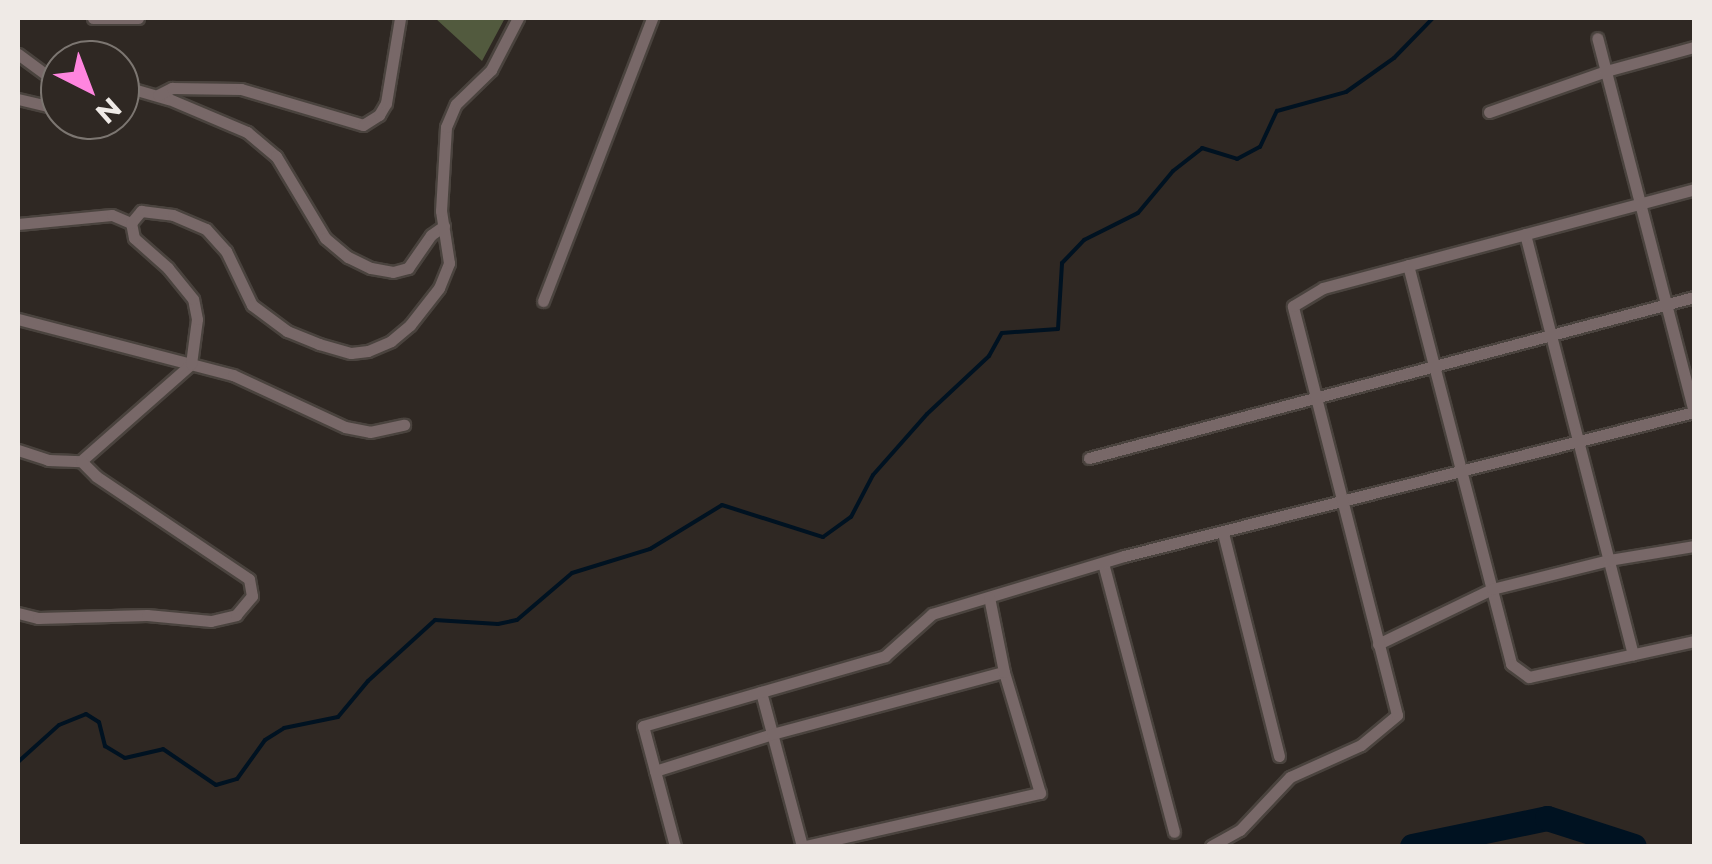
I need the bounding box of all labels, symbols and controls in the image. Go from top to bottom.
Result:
north arrow [40,40,140,140]
text: N [89,91,129,131]

